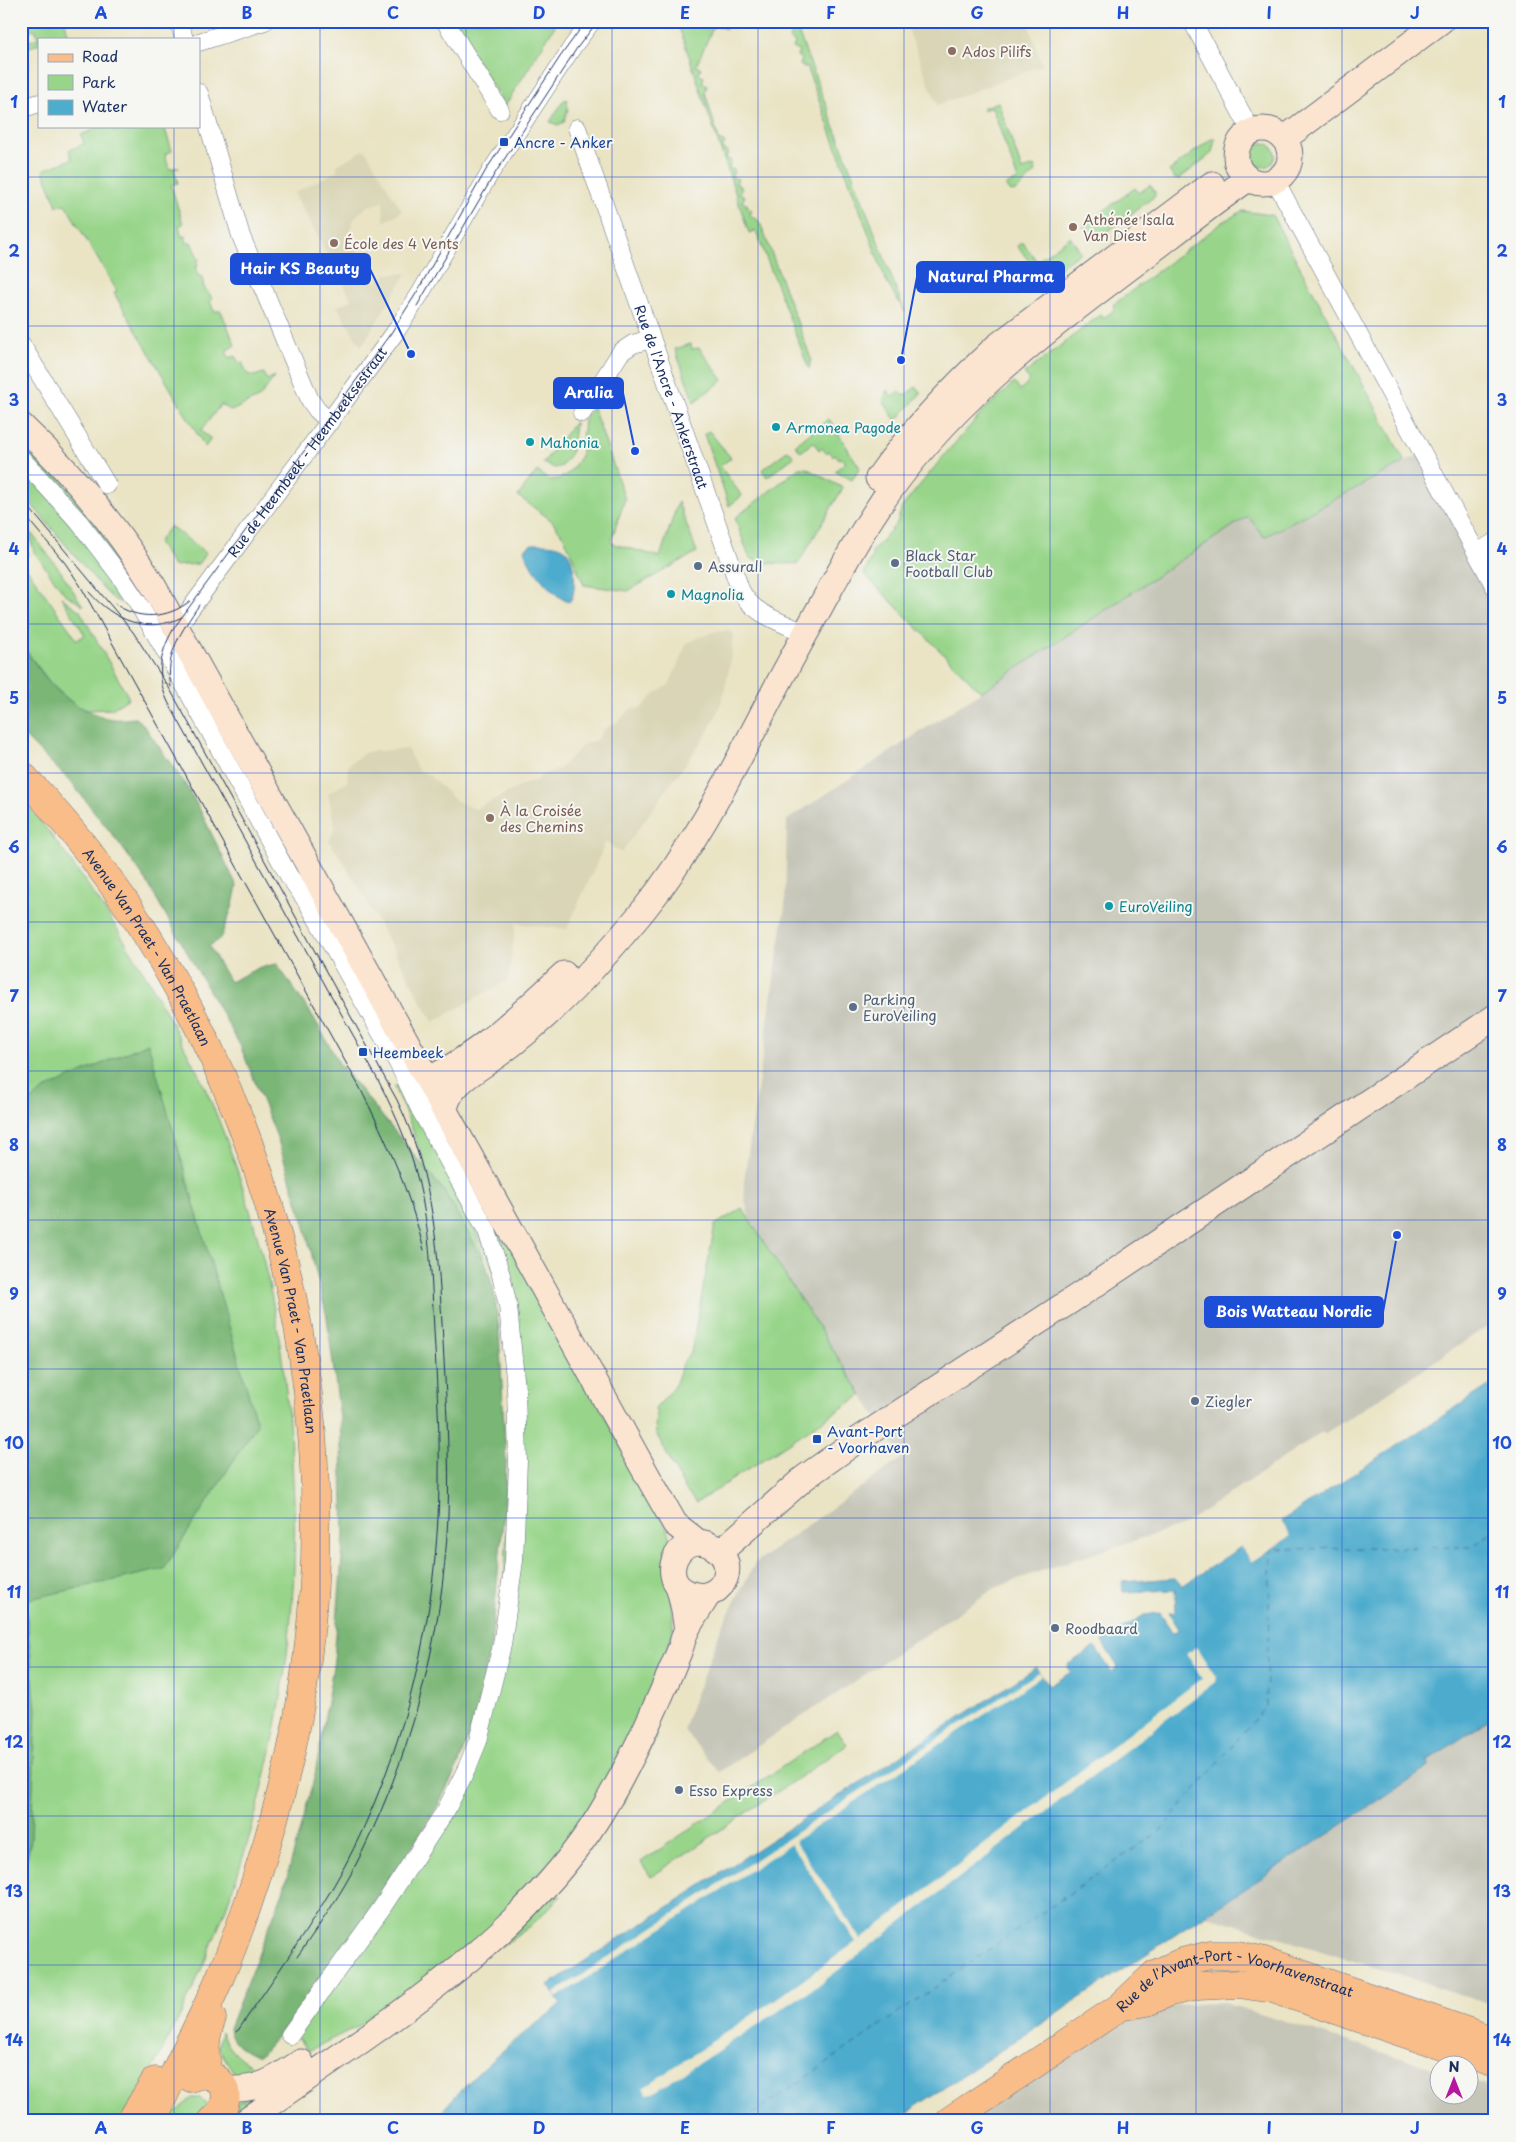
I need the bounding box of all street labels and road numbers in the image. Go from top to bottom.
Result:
street label: Rue de l'Ancre - Ankerstraat [630,302,714,492]
street label: Rue de Heembeek - Heembeeksestraat [222,342,392,561]
street label: Avenue Van Praet - Van Praetlaan [78,843,217,1049]
street label: Avenue Van Praet - Van Praetlaan [260,1205,322,1435]
street label: Rue de l'Avant-Port - Voorhavenstraat [1115,1987,1375,2013]

